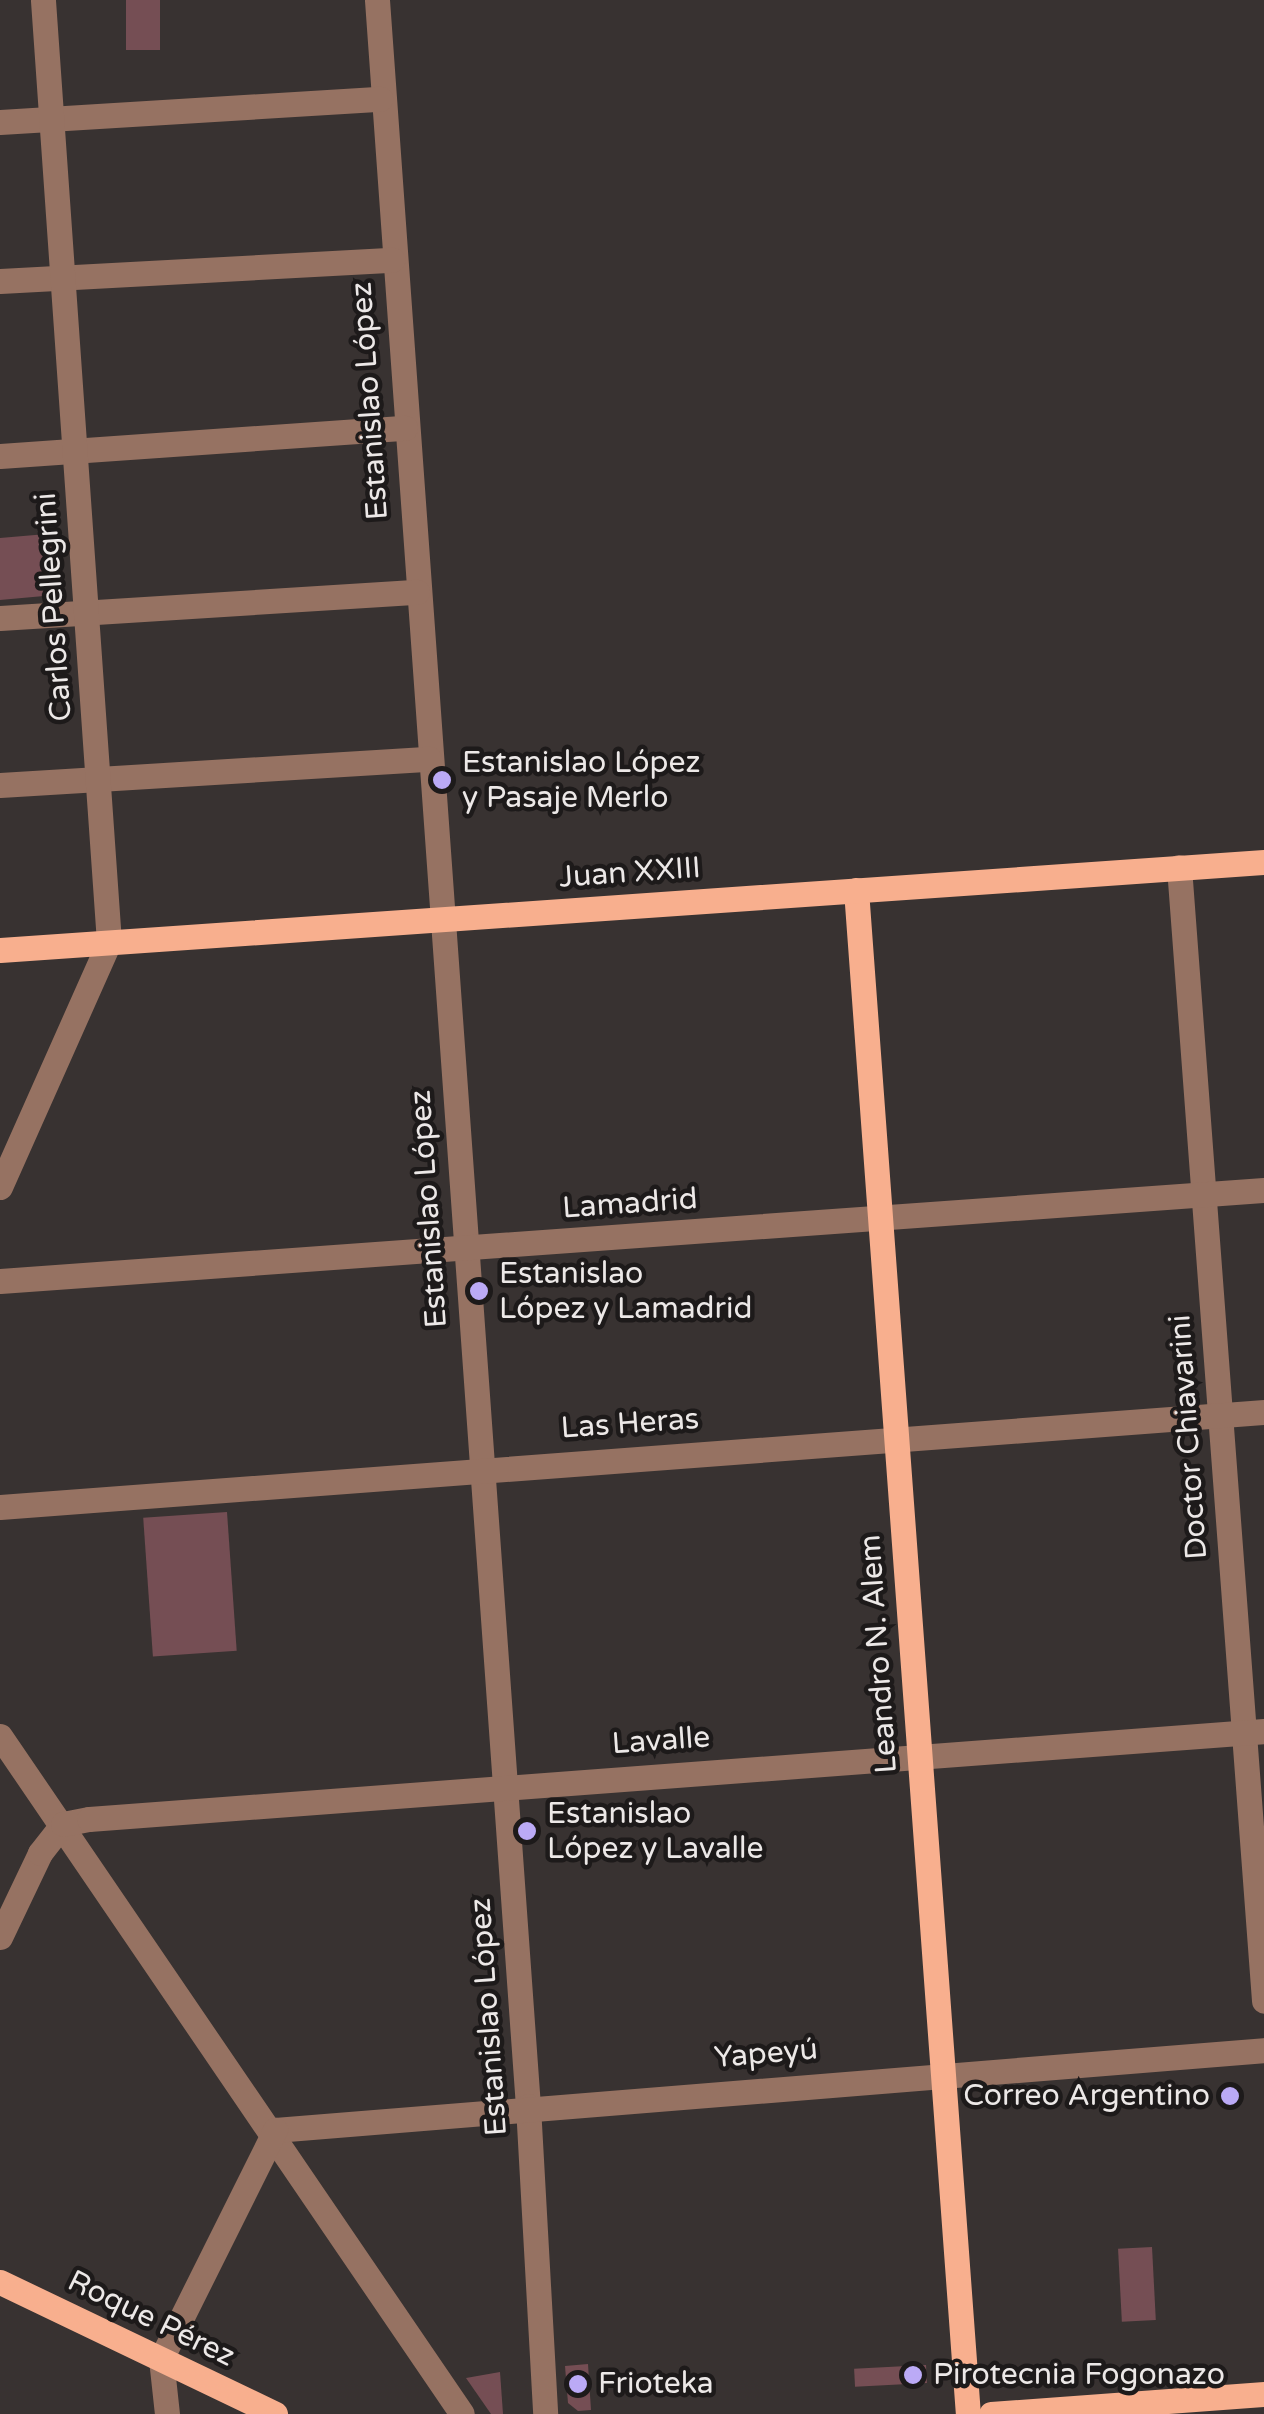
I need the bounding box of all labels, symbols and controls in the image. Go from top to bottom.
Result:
street label: Estanislao López [344,281,396,521]
street label: Carlos Pellegrini [28,491,80,723]
place label: Estanislao López y Pasaje Merlo [462,745,700,816]
marker: Estanislao López y Pasaje Merlo [431,769,453,791]
street label: Juan XXIII [558,850,702,896]
street label: Estanislao López [403,1089,455,1329]
street label: Lamadrid [561,1181,699,1227]
place label: Estanislao López y Lamadrid [499,1256,752,1326]
marker: Estanislao López y Lamadrid [468,1280,490,1302]
street label: Doctor Chiavarini [1162,1313,1216,1561]
street label: Las Heras [560,1401,700,1447]
street label: Leandro N. Alem [853,1533,905,1775]
street label: Lavalle [611,1720,711,1762]
place label: Estanislao López y Lavalle [547,1796,763,1866]
marker: Estanislao López y Lavalle [516,1820,538,1842]
street label: Estanislao López [463,1897,515,2137]
street label: Yapeyú [713,2032,819,2076]
place label: Correo Argentino [963,2078,1210,2114]
marker: Correo Argentino [1219,2085,1241,2107]
street label: Roque Pérez [62,2263,240,2375]
place label: Pirotecnia Fogonazo [933,2357,1225,2393]
marker: Pirotecnia Fogonazo [902,2364,924,2386]
place label: Frioteka [598,2366,714,2402]
marker: Frioteka [567,2373,589,2395]

